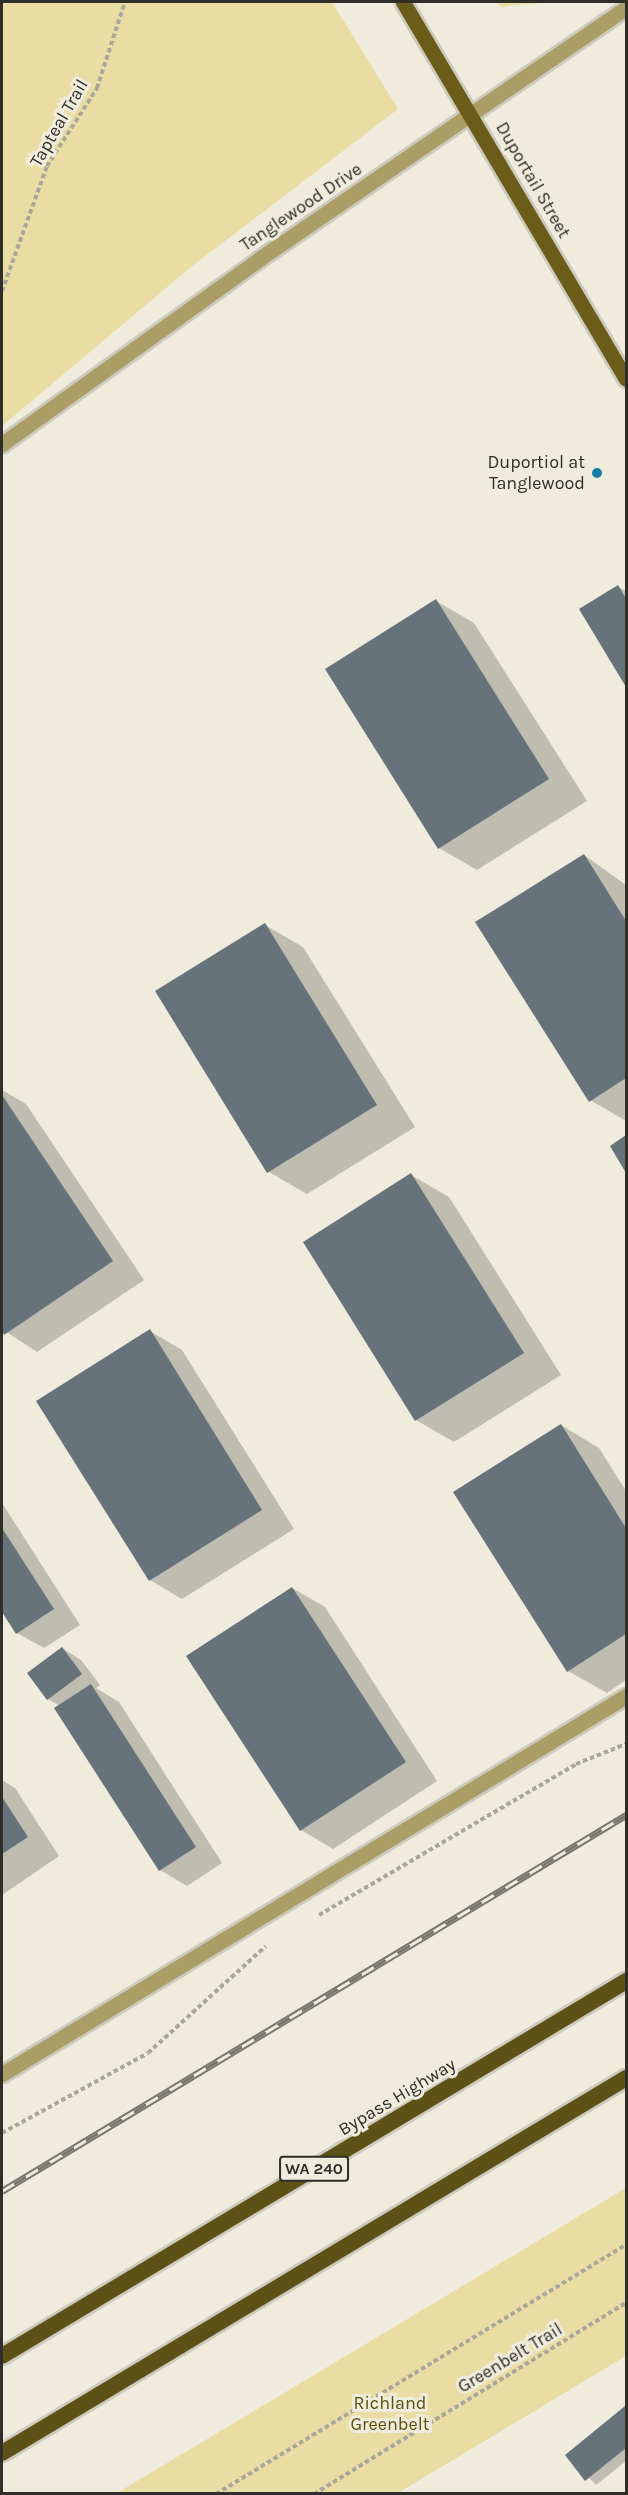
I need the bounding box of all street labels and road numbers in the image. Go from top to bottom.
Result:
street label: Tapteal Trail [25,75,93,171]
street label: Duportail Street [491,118,575,242]
street label: Tanglewood Drive [236,158,366,256]
street label: Bypass Highway [334,2054,460,2140]
road number: WA 240 [278,2156,350,2182]
street label: Greenbelt Trail [454,2318,566,2398]

